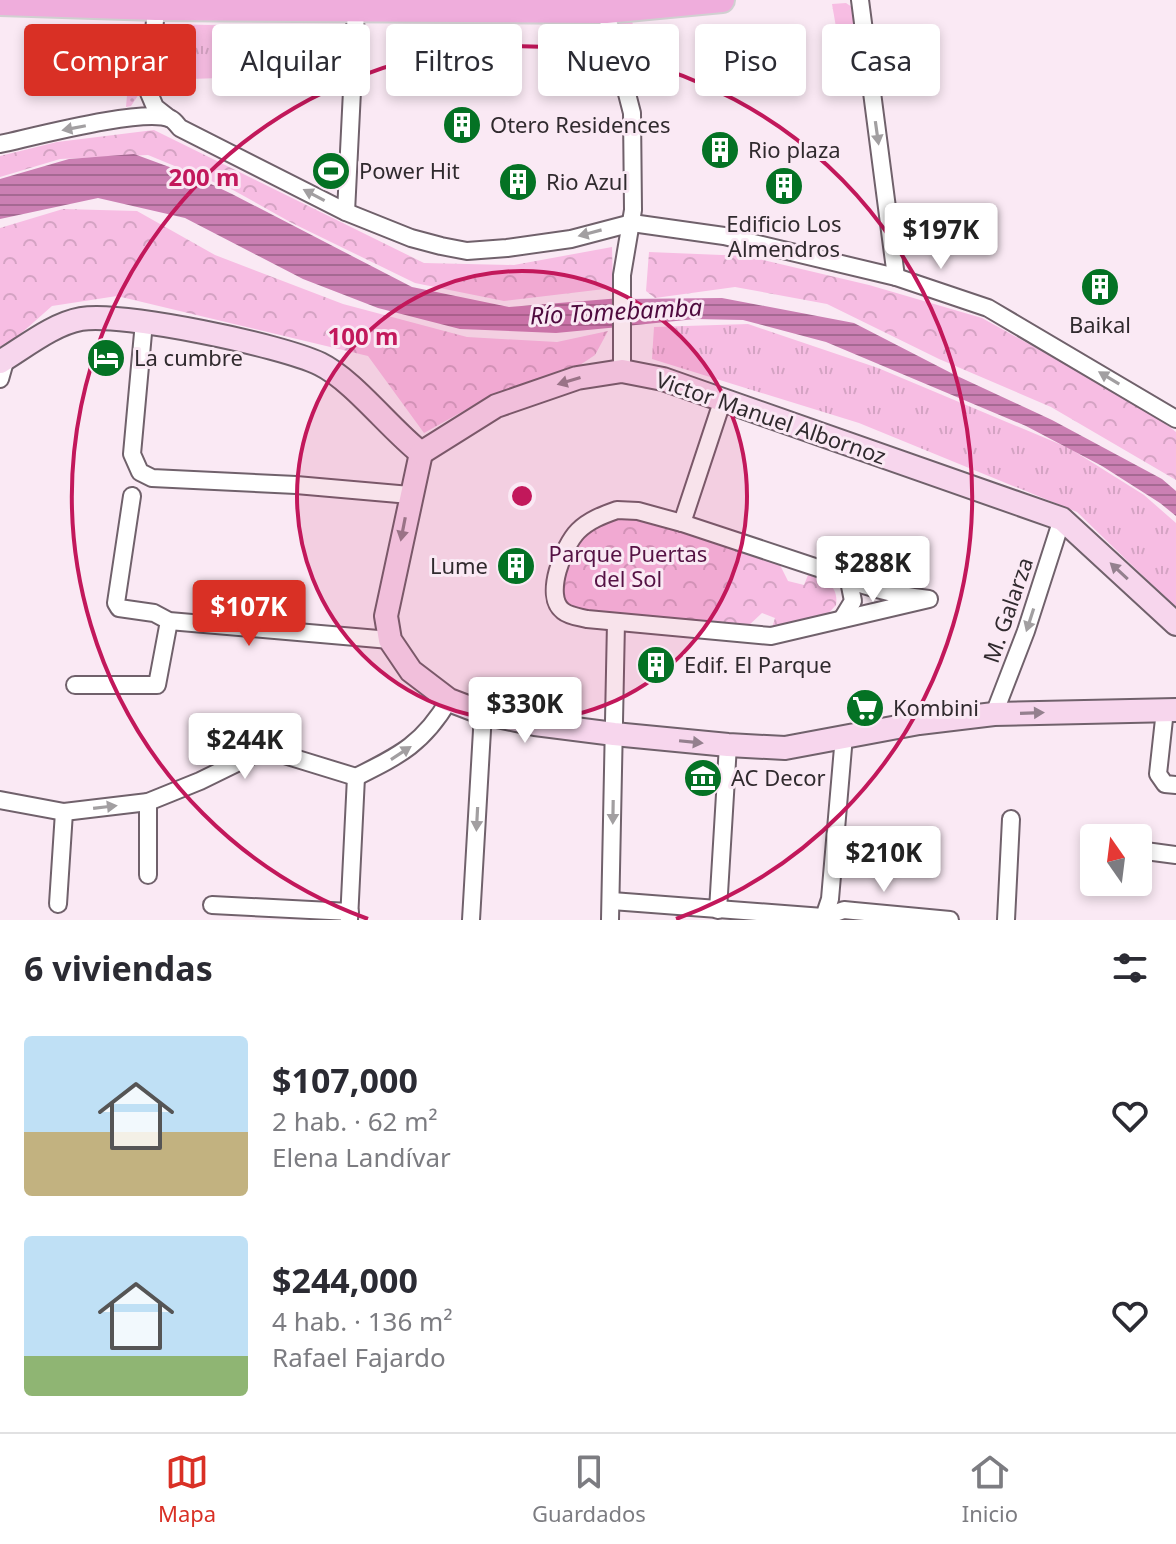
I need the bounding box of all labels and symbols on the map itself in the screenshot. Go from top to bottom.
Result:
building icon: Otero Residences [441,104,483,146]
place label: Otero Residences [490,109,671,139]
one-way arrow [871,121,884,146]
one-way arrow [61,122,86,135]
building icon: Rio plaza [699,129,741,171]
place label: Rio plaza [748,134,841,164]
sports icon: Power Hit [310,150,352,192]
place label: Power Hit [359,155,460,185]
text: 200 m [169,160,239,193]
building icon: Rio Azul [497,161,539,203]
building icon: Edificio Los Almendros [763,165,805,207]
place label: Rio Azul [546,166,628,196]
one-way arrow [302,188,325,201]
pin: $197K [885,203,997,271]
place label: Edificio Los Almendros [726,208,842,263]
one-way arrow [577,228,602,240]
building icon: Baikal [1079,266,1121,308]
water label: Río Tomebamba [529,289,703,331]
place label: Baikal [1069,309,1131,339]
text: 100 m [328,319,398,352]
hotel icon: La cumbre [85,337,127,379]
place label: La cumbre [134,342,243,372]
street label: Victor Manuel Albornoz [652,364,890,471]
one-way arrow [1098,372,1120,386]
one-way arrow [556,376,580,388]
centre of rings [508,482,536,510]
one-way arrow [396,517,409,542]
pin: $288K [817,536,929,604]
park label: Parque Puertas del Sol [549,538,707,593]
building icon: Lume [495,545,537,587]
place label: Lume [430,550,488,580]
street label: M. Galarza [975,553,1039,666]
one-way arrow [1109,563,1128,581]
pin: $107K [193,580,305,648]
one-way arrow [1023,608,1035,632]
building icon: Edif. El Parque [635,644,677,686]
place label: Edif. El Parque [684,649,832,679]
pin: $330K [469,677,581,745]
supermarket icon: Kombini [844,687,886,729]
place label: Kombini [893,692,979,722]
one-way arrow [1020,707,1045,720]
pin: $244K [189,713,301,781]
one-way arrow [679,735,704,748]
one-way arrow [390,745,411,760]
museum icon: AC Decor [682,757,724,799]
place label: AC Decor [731,762,826,792]
one-way arrow [607,800,619,825]
one-way arrow [92,801,117,814]
one-way arrow [470,807,483,832]
north arrow [1080,824,1152,896]
pin: $210K [828,826,940,894]

